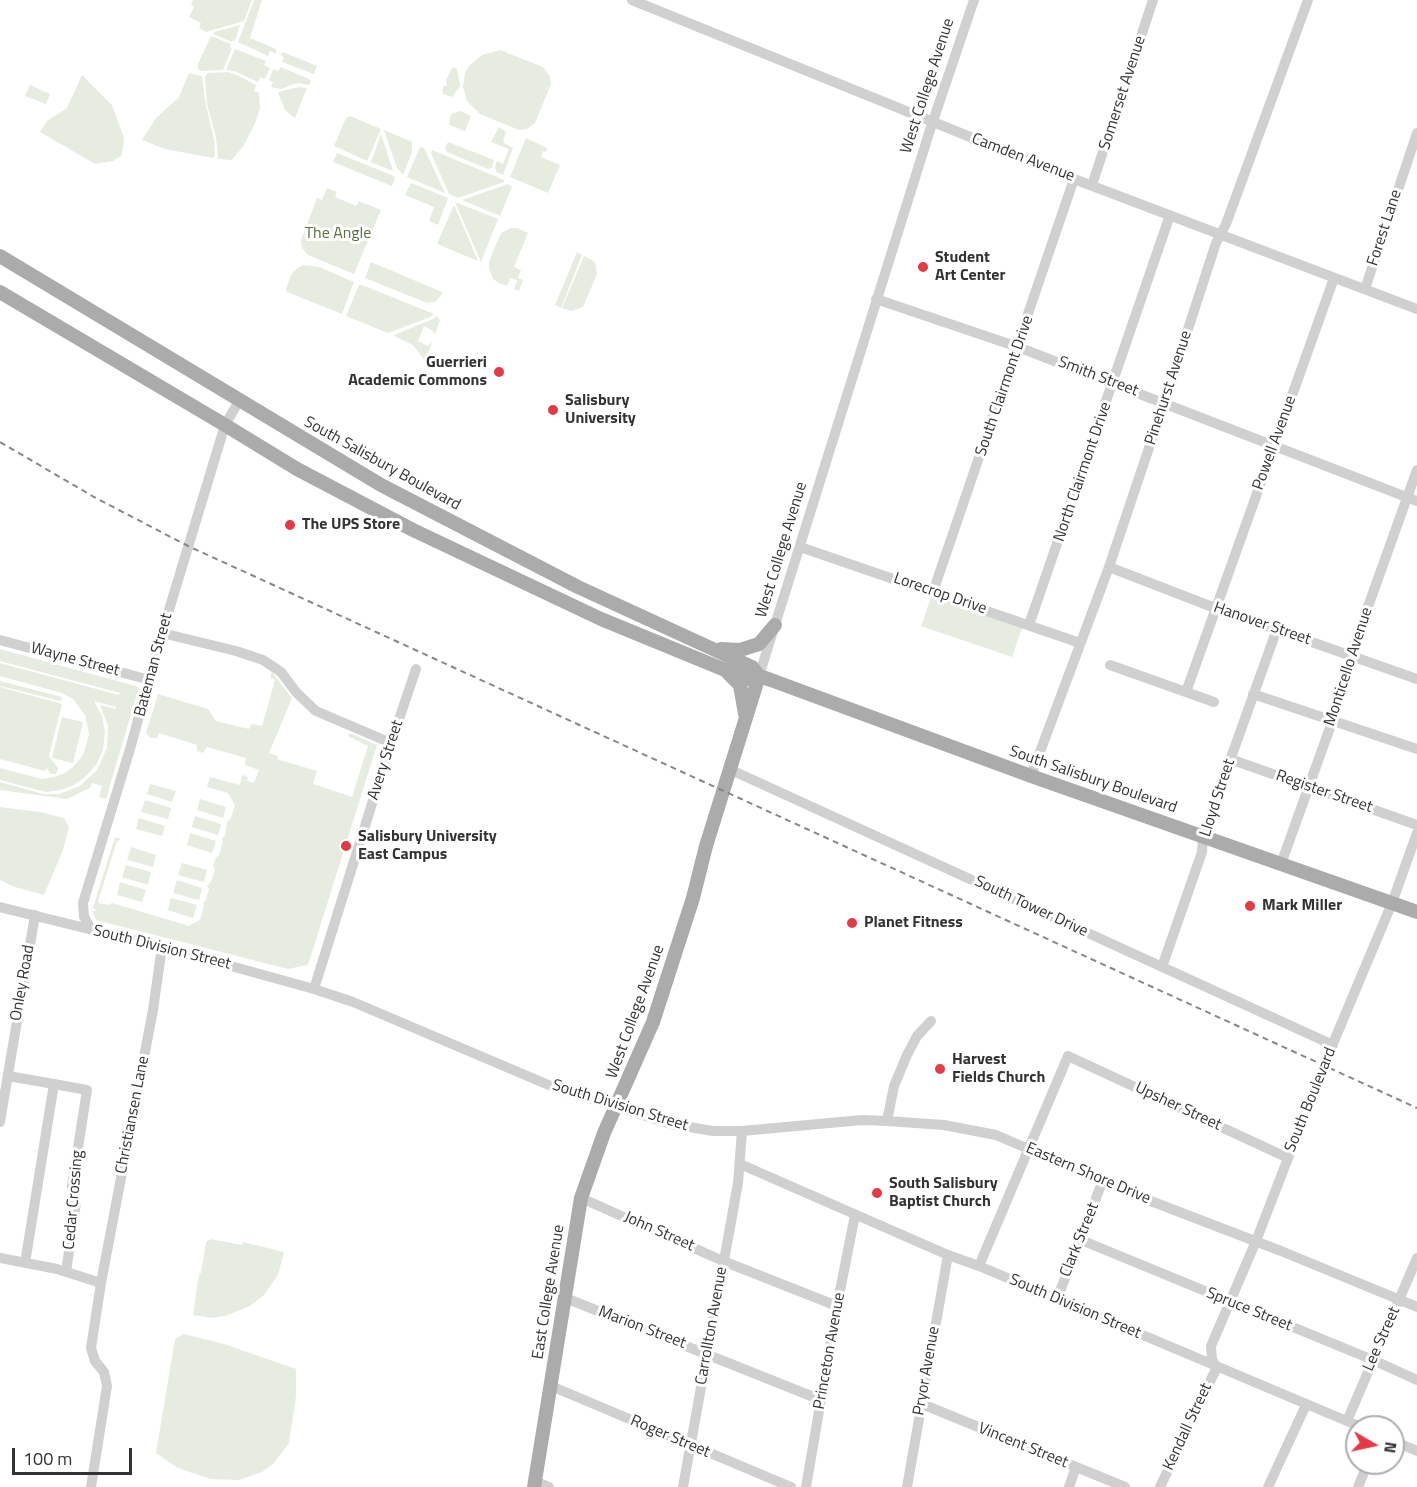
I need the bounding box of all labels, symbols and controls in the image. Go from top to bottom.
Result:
street label: West College Avenue [897,16,959,156]
street label: Somerset Avenue [1096,34,1150,152]
street label: Camden Avenue [969,130,1077,186]
street label: Forest Lane [1364,187,1406,269]
park label: The Angle [305,224,371,244]
place label: Student Art Center [935,248,1005,286]
marker: Student Art Center [916,260,930,274]
street label: South Clairmont Drive [972,313,1038,459]
street label: Pinehurst Avenue [1141,328,1197,448]
place label: Guerrieri Academic Commons [348,353,487,391]
street label: Smith Street [1055,353,1141,401]
marker: Guerrieri Academic Commons [492,365,506,379]
place label: Salisbury University [565,391,636,429]
street label: Powell Avenue [1249,393,1301,493]
street label: North Clairmont Drive [1050,400,1116,544]
marker: Salisbury University [546,403,560,417]
street label: South Salisbury Boulevard [300,413,464,515]
street label: West College Avenue [752,480,812,620]
place label: The UPS Store [302,515,400,535]
marker: The UPS Store [283,518,297,532]
street label: Lorecrop Drive [891,569,989,619]
street label: Hanover Street [1211,598,1313,650]
street label: Monticello Avenue [1321,605,1377,729]
street label: Bateman Street [131,611,177,719]
street label: Wayne Street [29,639,121,681]
street label: Avery Street [364,718,408,802]
street label: South Salisbury Boulevard [1007,742,1179,818]
street label: Lloyd Street [1196,757,1240,839]
street label: Register Street [1273,766,1375,818]
place label: Salisbury University East Campus [358,827,497,865]
marker: Salisbury University East Campus [339,839,353,853]
street label: South Tower Drive [971,872,1091,942]
place label: Mark Miller [1262,896,1342,916]
marker: Mark Miller [1243,899,1257,913]
place label: Planet Fitness [864,913,963,933]
marker: Planet Fitness [845,916,859,930]
street label: South Division Street [91,922,233,974]
street label: West College Avenue [603,943,669,1081]
street label: Onley Road [7,944,39,1022]
street label: South Boulevard [1281,1045,1341,1155]
place label: Harvest Fields Church [952,1050,1045,1088]
street label: Christiansen Lane [112,1055,154,1175]
marker: Harvest Fields Church [933,1062,947,1076]
street label: South Division Street [550,1076,690,1136]
street label: Upsher Street [1132,1079,1224,1135]
street label: Eastern Shore Drive [1023,1139,1153,1209]
street label: Cedar Crossing [60,1149,88,1251]
place label: South Salisbury Baptist Church [889,1174,998,1212]
marker: South Salisbury Baptist Church [870,1186,884,1200]
street label: Clark Street [1056,1200,1104,1280]
street label: John Street [621,1208,697,1256]
street label: East College Avenue [529,1223,569,1361]
street label: Carrollton Avenue [692,1265,732,1387]
street label: South Division Street [1006,1271,1144,1343]
street label: Spruce Street [1203,1284,1295,1336]
street label: Princeton Avenue [810,1291,850,1411]
street label: Marion Street [595,1302,689,1354]
street label: Lee Street [1359,1304,1405,1374]
street label: Pryor Avenue [910,1325,944,1417]
street label: Kendall Street [1159,1380,1217,1474]
street label: Roger Street [627,1412,713,1462]
north arrow [1345,1415,1405,1475]
street label: Vincent Street [975,1419,1071,1473]
scale bar [15,1436,135,1474]
text: N [1378,1440,1404,1455]
text: 100 m [23,1445,72,1472]

